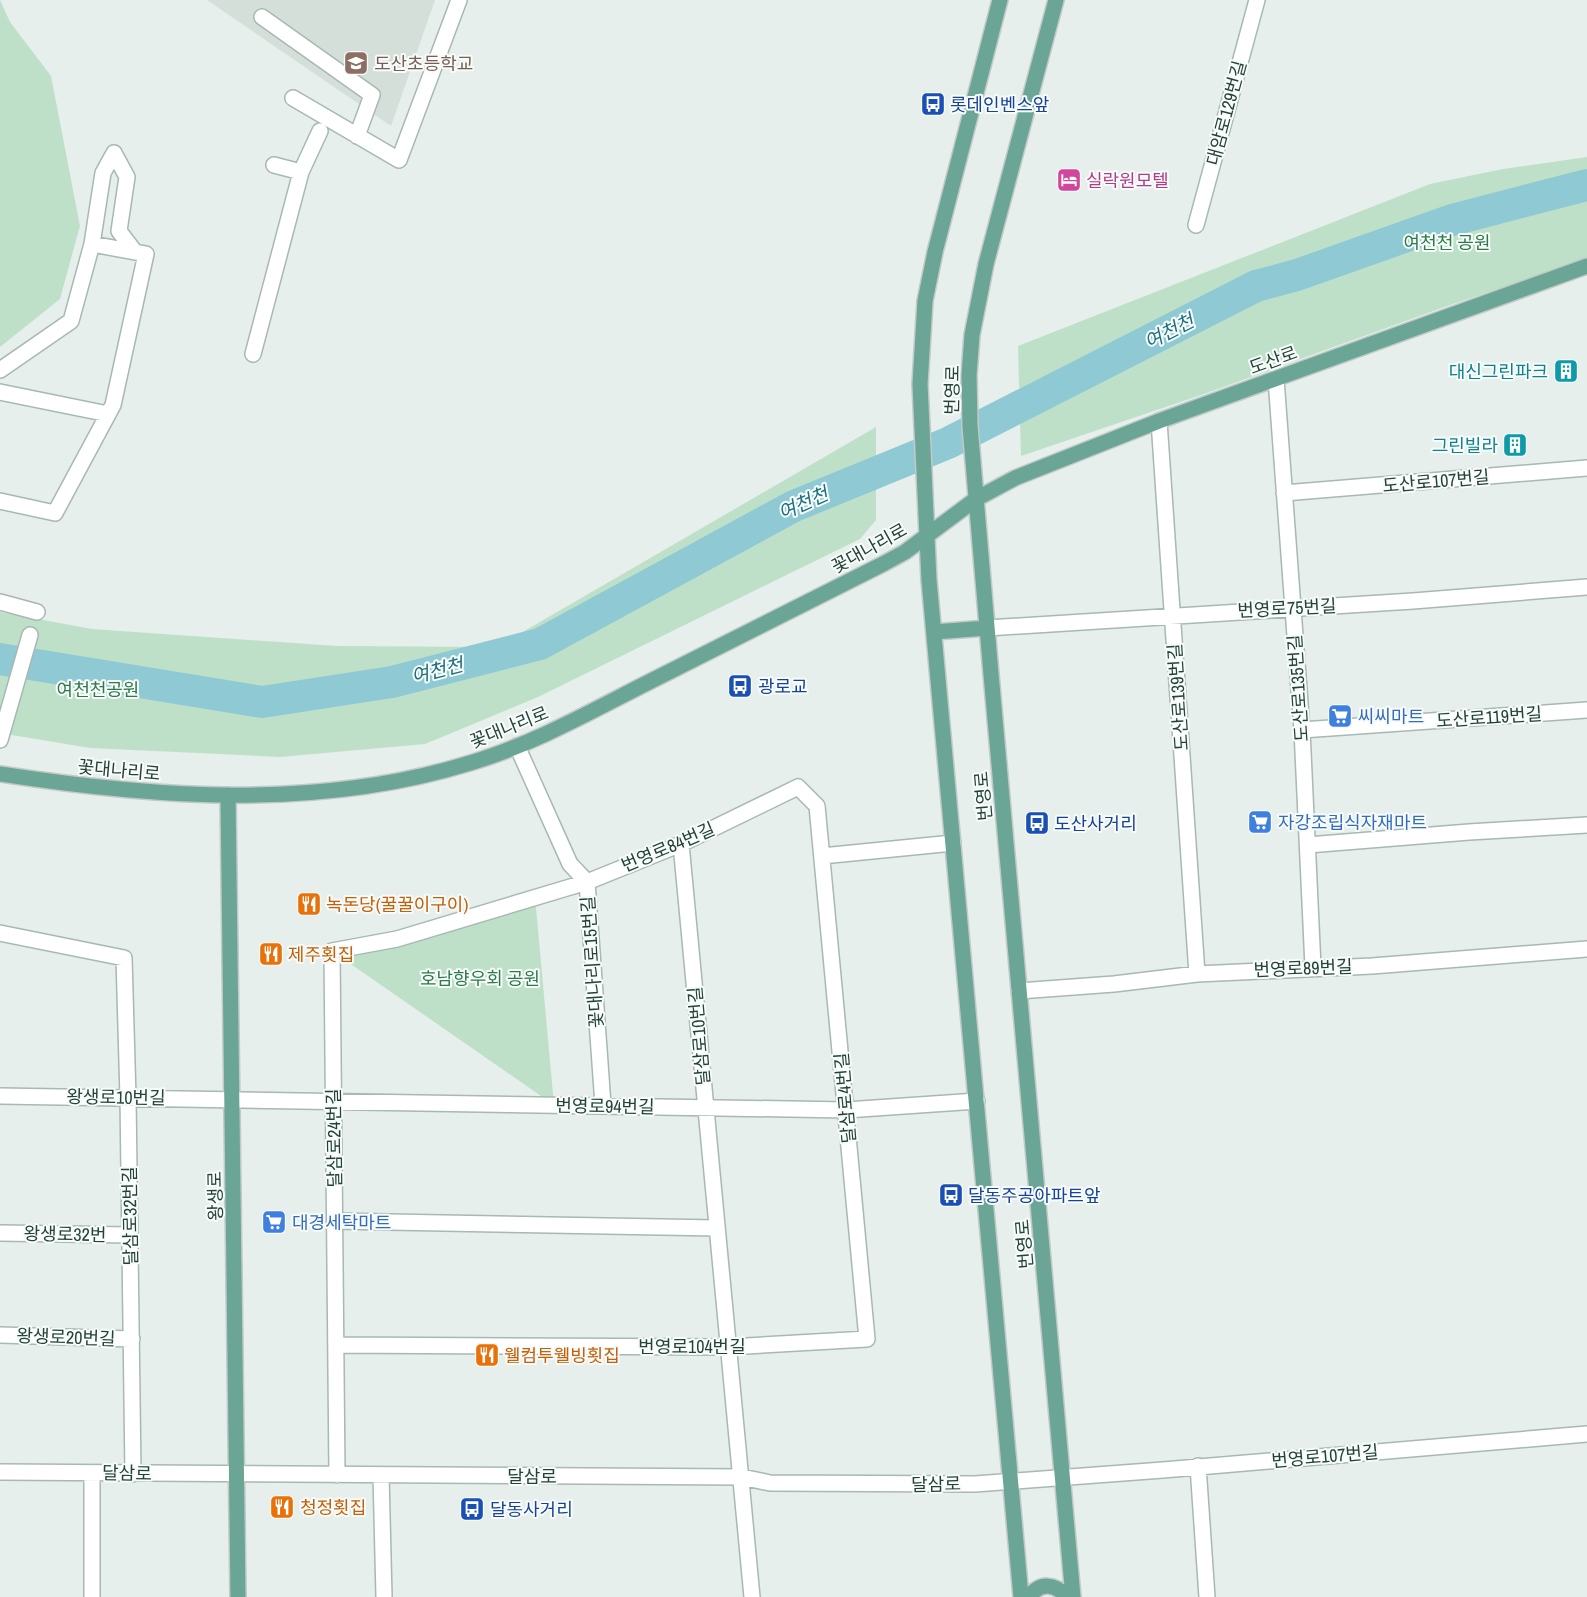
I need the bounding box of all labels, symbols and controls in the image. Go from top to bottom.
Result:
school or university icon: 도산초등학교 [343,50,369,76]
place label: 도산초등학교 [374,51,473,76]
street label: 대암로129번길 [1200,58,1252,168]
bus stop icon: 롯데인벤스앞 [920,91,946,117]
place label: 롯데인벤스앞 [950,92,1049,117]
hotel icon: 실락원모텔 [1056,167,1082,193]
place label: 실락원모텔 [1086,168,1169,193]
park label: 여천천 공원 [1404,230,1490,255]
water label: 여천천 [1140,307,1200,354]
street label: 도산로 [1245,340,1301,380]
building icon: 대신그린파크 [1553,358,1579,384]
place label: 대신그린파크 [1449,359,1548,384]
street label: 번영로 [939,365,965,415]
building icon: 그린빌라 [1502,432,1528,458]
place label: 그린빌라 [1432,433,1498,458]
street label: 도산로107번길 [1381,464,1491,498]
water label: 여천천 [774,480,834,526]
street label: 꽃대나리로 [827,517,911,579]
street label: 번영로75번길 [1237,593,1337,623]
street label: 도산로135번길 [1282,634,1314,742]
street label: 도산로139번길 [1162,643,1194,751]
water label: 여천천 [408,651,467,689]
bus stop icon: 광로교 [727,673,753,699]
place label: 광로교 [758,674,808,699]
park label: 여천천공원 [57,677,139,702]
street label: 꽃대나리로 [466,700,552,754]
street label: 도산로119번길 [1435,701,1543,733]
supermarket icon: 씨씨마트 [1327,703,1353,729]
place label: 씨씨마트 [1358,704,1424,729]
street label: 꽃대나리로 [77,754,161,786]
street label: 번영로 [968,770,998,822]
supermarket icon: 자강조립식자재마트 [1247,809,1273,835]
bus stop icon: 도산사거리 [1024,810,1050,836]
place label: 자강조립식자재마트 [1278,810,1427,835]
place label: 도산사거리 [1054,811,1137,836]
street label: 번영로84번길 [617,816,719,878]
restaurant icon: 녹돈당(꿀꿀이구이) [296,891,322,917]
place label: 녹돈당(꿀꿀이구이) [326,892,468,917]
street label: 꽃대나리로15번길 [575,895,609,1029]
restaurant icon: 제주횟집 [258,941,284,967]
place label: 제주횟집 [288,942,354,967]
street label: 번영로89번길 [1253,954,1353,982]
park label: 호남향우회 공원 [420,966,540,991]
street label: 달삼로10번길 [682,985,716,1087]
street label: 달삼로4번길 [829,1052,861,1144]
street label: 왕생로10번길 [66,1084,166,1110]
street label: 달삼로24번길 [321,1088,347,1188]
street label: 번영로94번길 [555,1093,655,1119]
street label: 달삼로32번길 [117,1166,143,1266]
street label: 왕생로 [202,1171,228,1221]
bus stop icon: 달동주공아파트앞 [938,1182,964,1208]
place label: 달동주공아파트앞 [968,1183,1100,1208]
supermarket icon: 대경세탁마트 [261,1209,287,1235]
place label: 대경세탁마트 [292,1210,391,1235]
street label: 번영로 [1009,1218,1039,1270]
street label: 왕생로32번 [23,1221,107,1247]
street label: 왕생로20번길 [16,1323,116,1351]
street label: 번영로104번길 [638,1334,746,1359]
restaurant icon: 웰컴투웰빙횟집 [474,1342,500,1368]
place label: 웰컴투웰빙횟집 [504,1343,620,1368]
street label: 번영로107번길 [1270,1439,1380,1473]
street label: 달삼로 [102,1460,152,1486]
street label: 달삼로 [507,1464,557,1489]
street label: 달삼로 [911,1471,961,1497]
restaurant icon: 청정횟집 [269,1494,295,1520]
place label: 청정횟집 [300,1495,366,1520]
bus stop icon: 달동사거리 [459,1496,485,1522]
place label: 달동사거리 [490,1497,573,1522]

